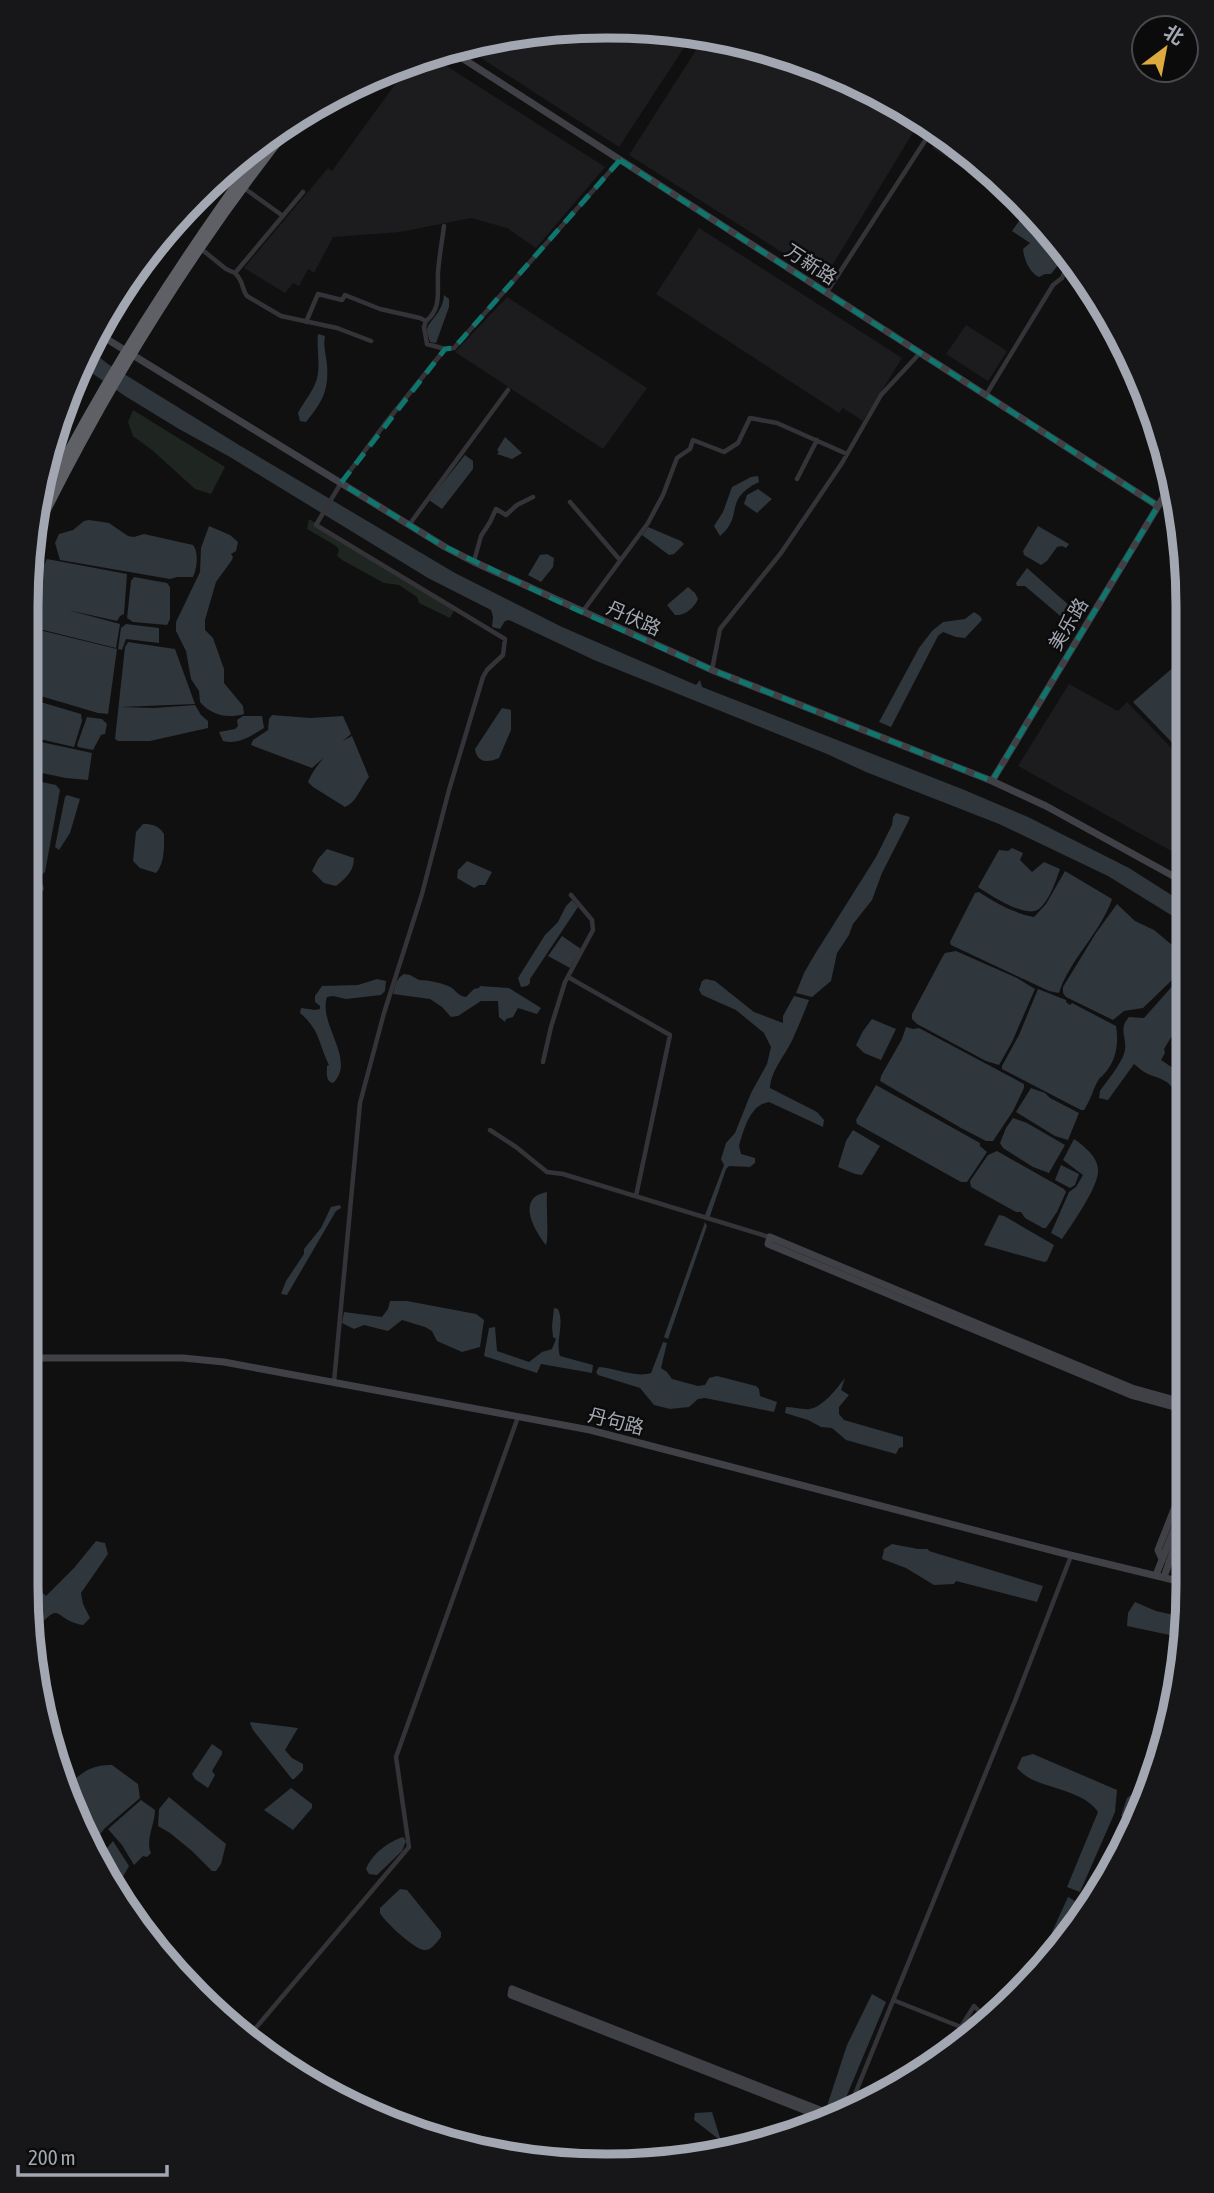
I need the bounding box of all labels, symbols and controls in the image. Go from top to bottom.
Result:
north arrow [1130,14,1200,84]
text: 北 [1160,20,1188,49]
street label: 万新路 [781,239,841,289]
street label: 美乐路 [1044,594,1092,654]
street label: 丹伏路 [603,596,665,640]
street label: 丹句路 [586,1403,646,1439]
scale bar [18,2134,166,2178]
text: 200 m [28,2145,76,2169]

